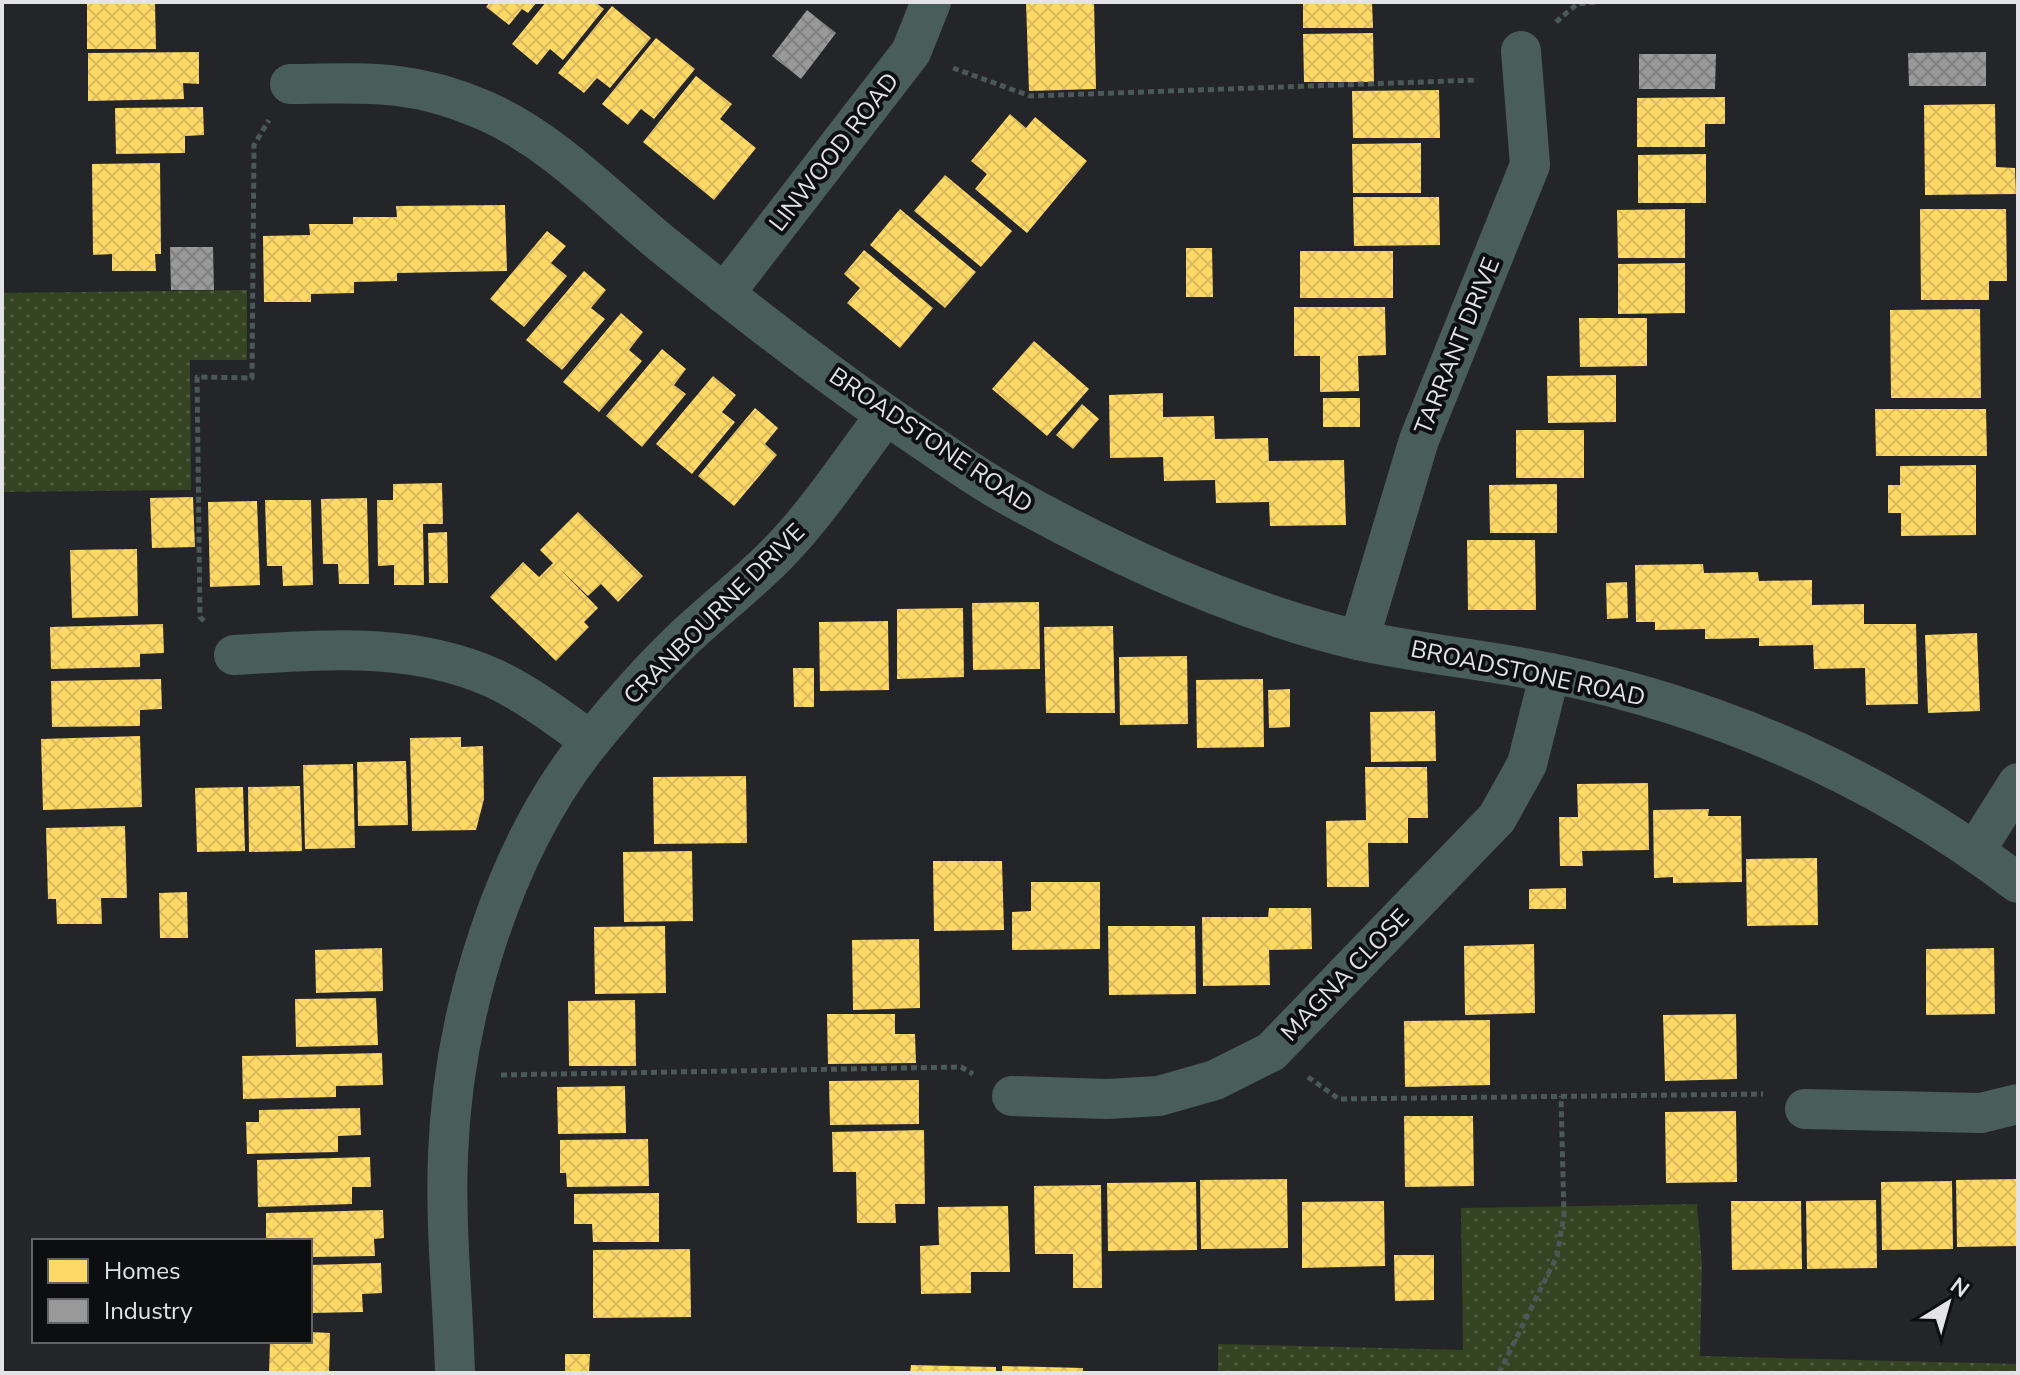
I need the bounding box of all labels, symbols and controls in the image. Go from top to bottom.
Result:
street label: LINWOOD ROAD [762,66,906,238]
street label: TARRANT DRIVE [1407,253,1507,439]
street label: BROADSTONE ROAD [823,360,1039,520]
street label: CRANBOURNE DRIVE [616,516,812,712]
street label: BROADSTONE ROAD [1408,632,1648,714]
street label: MAGNA CLOSE [1274,902,1416,1048]
legend [32,1239,312,1343]
text: Homes [104,1255,180,1287]
north arrow [1908,1263,1988,1343]
text: N [1944,1271,1975,1305]
text: Industry [104,1295,193,1327]

